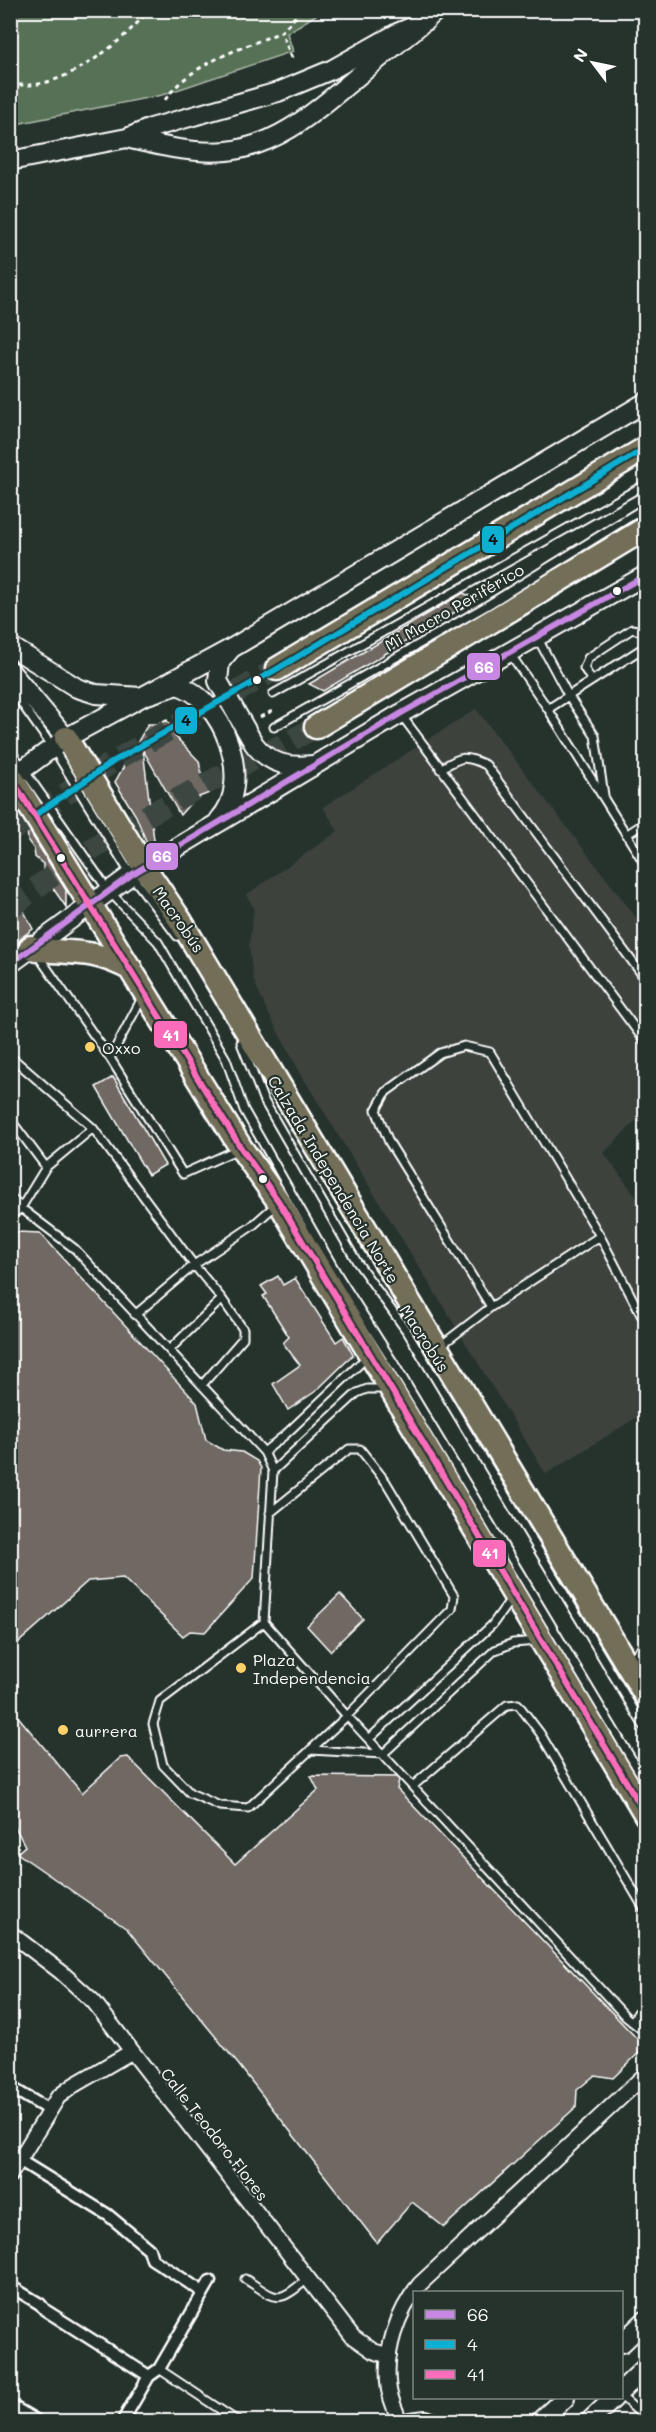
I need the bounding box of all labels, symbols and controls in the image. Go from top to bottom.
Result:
north arrow [563,33,623,93]
text: N [568,44,592,66]
line badge: 4 [481,525,505,554]
text: 4 [488,528,498,549]
street label: Mi Macro Periférico [381,559,527,655]
unlabelled marker [611,585,623,597]
line badge: 66 [466,652,501,681]
text: 66 [474,656,494,677]
unlabelled marker [251,674,263,686]
line badge: 4 [174,706,198,735]
text: 4 [181,709,191,730]
line badge: 66 [145,842,179,871]
text: 66 [152,845,172,866]
unlabelled marker [55,852,67,864]
street label: Macrobús [148,882,210,956]
line badge: 41 [153,1020,188,1049]
text: 41 [162,1024,180,1045]
place label: Oxxo [102,1037,140,1058]
marker: Oxxo [83,1040,97,1054]
street label: Calzada Independencia Norte [264,1071,404,1287]
unlabelled marker [257,1173,269,1185]
street label: Macrobús [395,1300,455,1376]
line badge: 41 [472,1539,507,1568]
text: 41 [481,1542,499,1563]
place label: Plaza Independencia [253,1649,371,1688]
marker: Plaza Independencia [234,1661,248,1675]
place label: aurrera [75,1720,138,1741]
marker: aurrera [56,1723,70,1737]
street label: Calle Teodoro Flores [156,2063,274,2205]
legend [413,2291,623,2399]
text: 66 [467,2302,489,2326]
text: 4 [467,2332,478,2356]
text: 41 [467,2362,486,2386]

